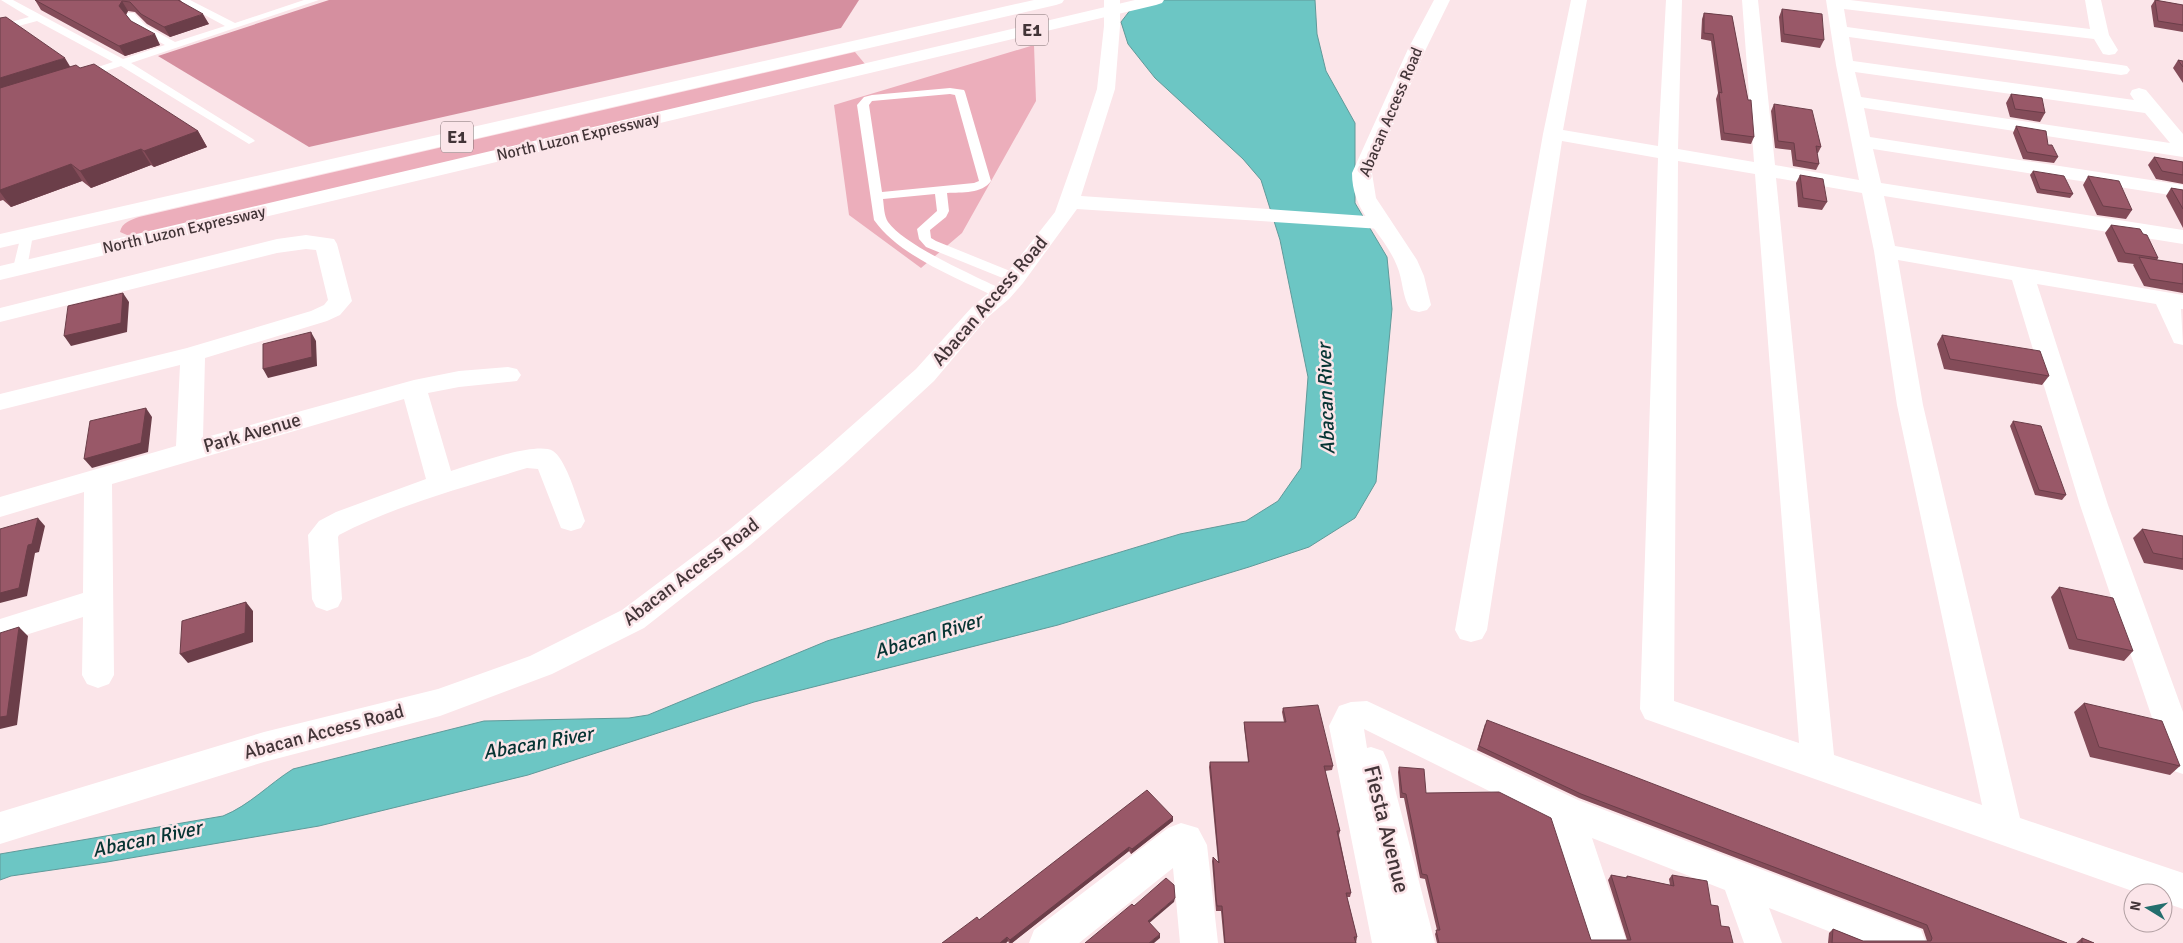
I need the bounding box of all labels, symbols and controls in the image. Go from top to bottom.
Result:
road number: E1 [1016,14,1048,46]
street label: Abacan Access Road [1355,44,1427,180]
street label: North Luzon Expressway [495,108,662,165]
road number: E1 [441,121,473,152]
street label: North Luzon Expressway [101,201,268,258]
street label: Abacan Access Road [927,231,1053,371]
water label: Abacan River [1311,340,1340,455]
street label: Park Avenue [201,408,303,458]
street label: Abacan Access Road [618,513,764,631]
water label: Abacan River [871,607,987,664]
street label: Abacan Access Road [241,699,407,765]
water label: Abacan River [481,721,597,765]
street label: Fiesta Avenue [1358,762,1416,896]
water label: Abacan River [90,815,207,863]
north arrow [2123,883,2173,933]
text: N [2126,900,2145,912]

